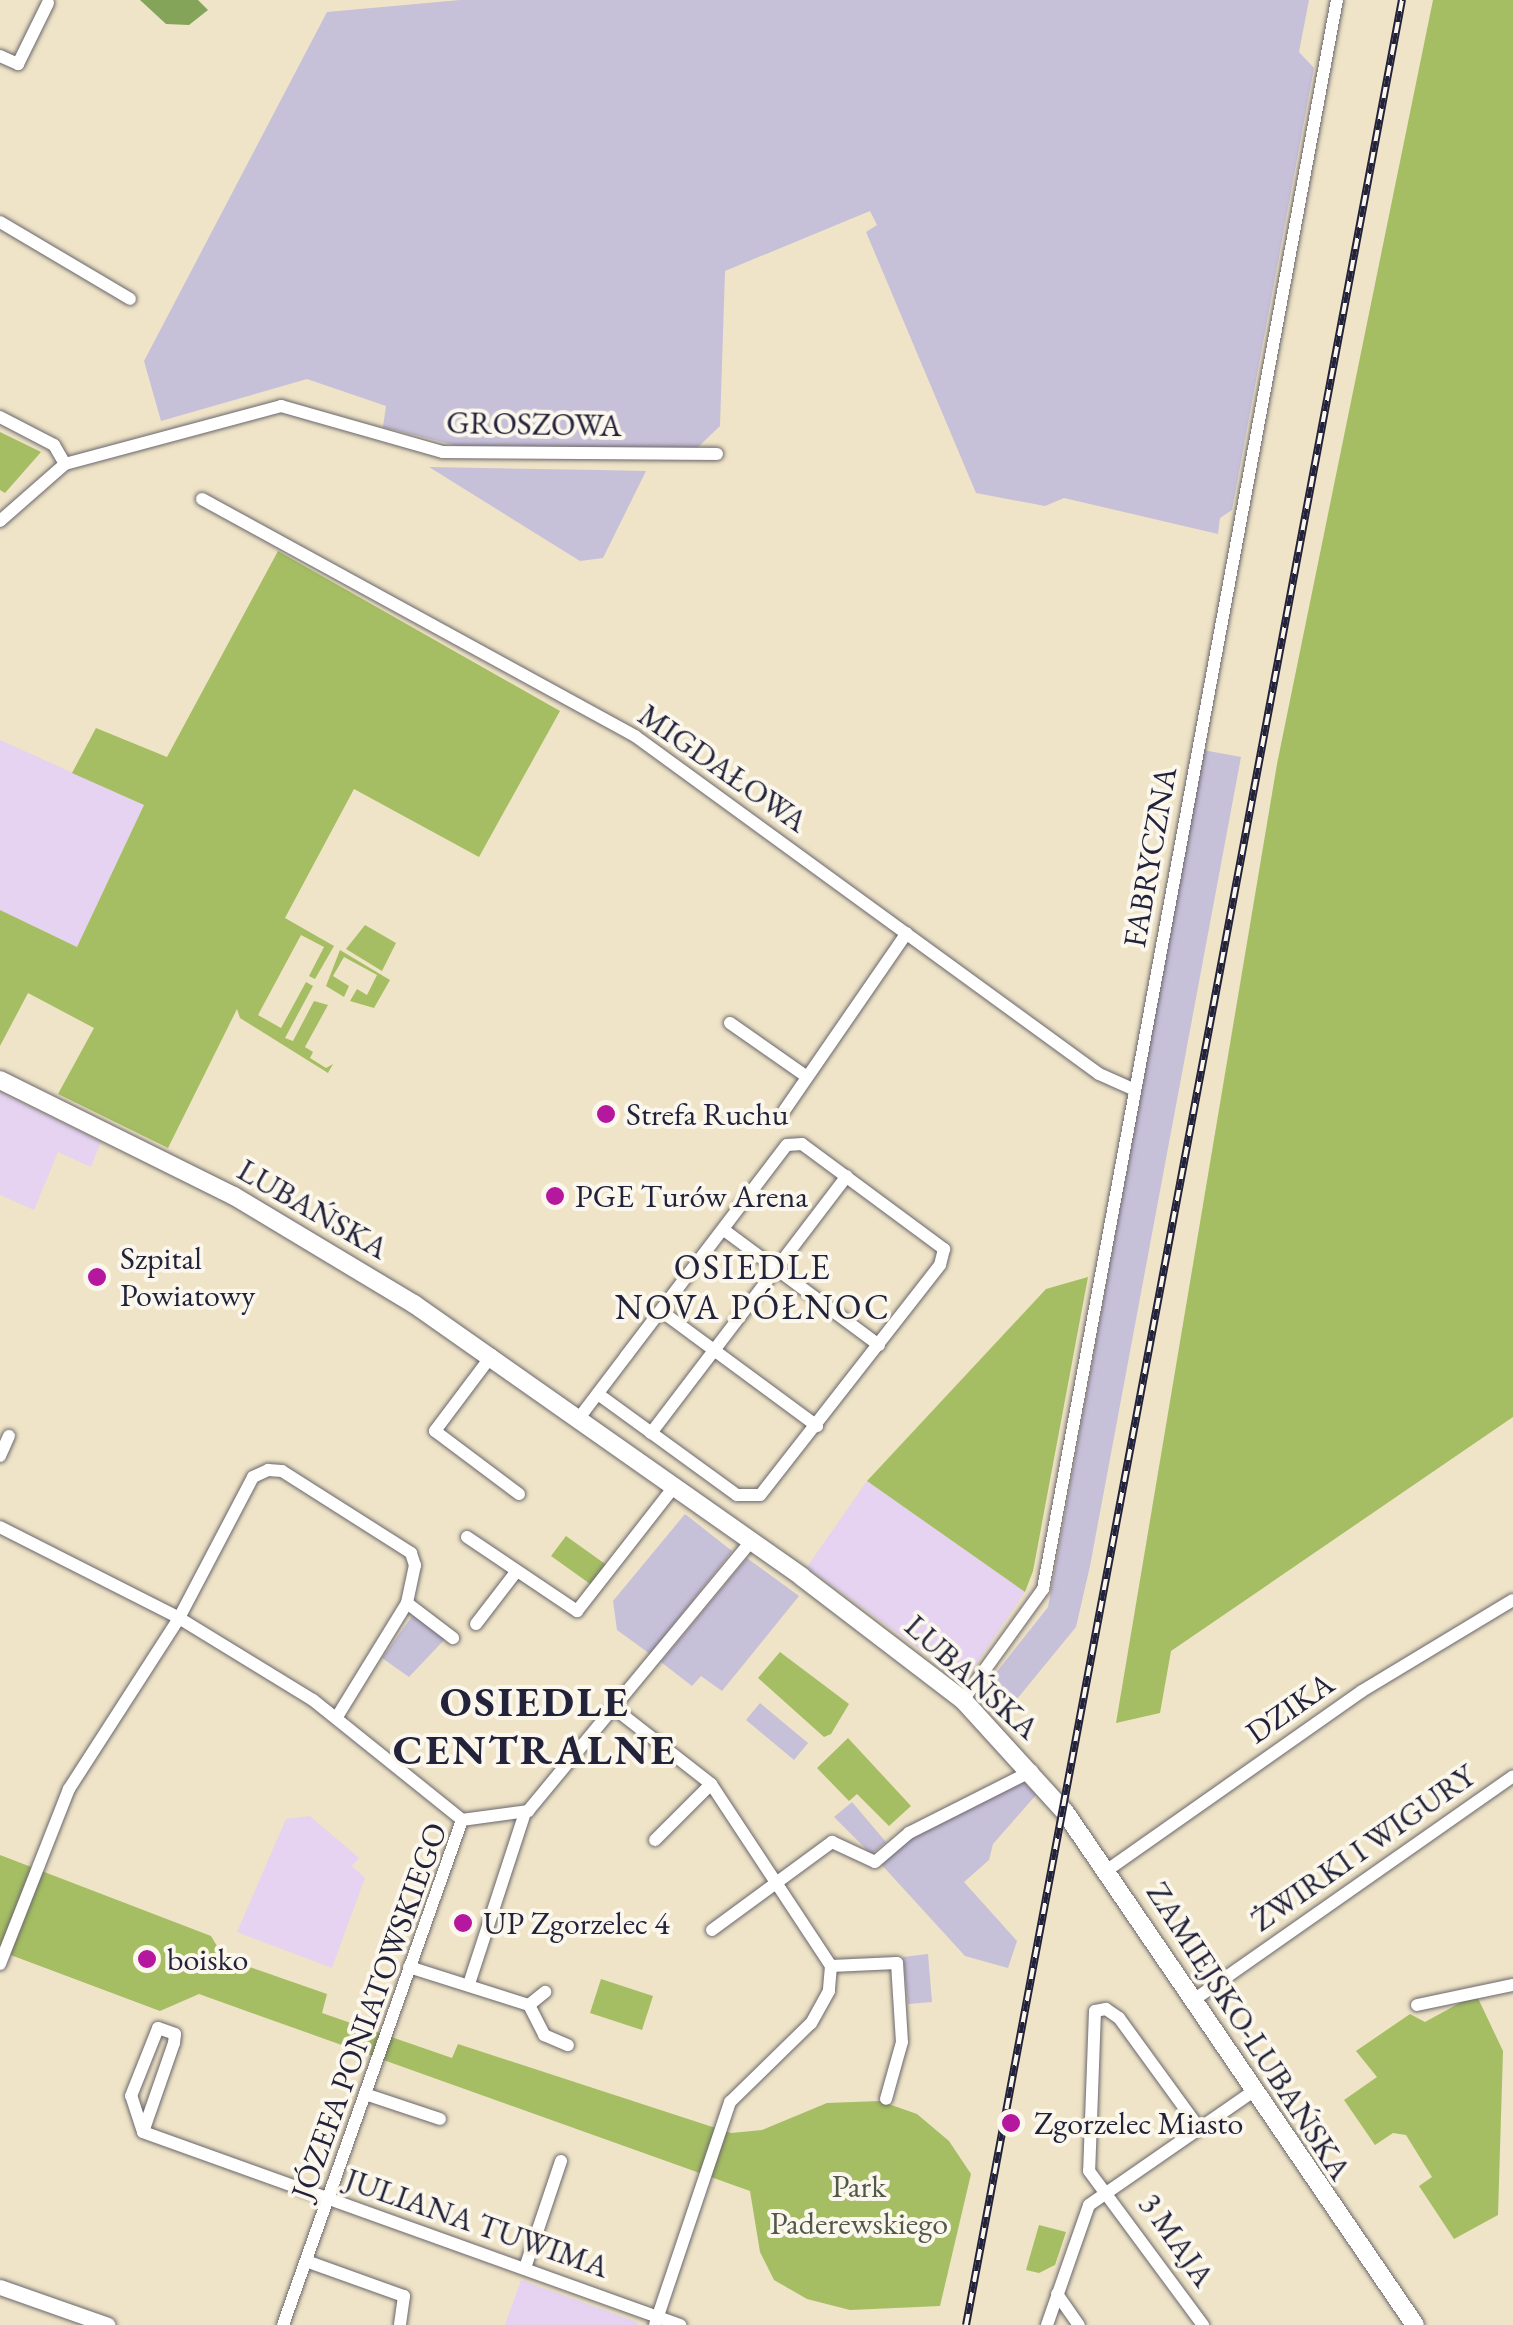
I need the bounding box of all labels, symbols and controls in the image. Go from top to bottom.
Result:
street label: GROSZOWA [446,403,622,445]
street label: MIGDAŁOWA [631,696,815,840]
street label: FABRYCZNA [1115,764,1185,950]
place label: Strefa Ruchu [626,1095,789,1133]
marker: Strefa Ruchu [595,1103,617,1125]
street label: LUBAŃSKA [231,1151,395,1267]
place label: PGE Turów Arena [575,1177,808,1215]
marker: PGE Turów Arena [544,1185,566,1207]
place label: Szpital Powiatowy [120,1240,255,1315]
district label: OSIEDLE NOVA PÓŁNOC [615,1246,891,1328]
marker: Szpital Powiatowy [84,1264,110,1290]
street label: LUBAŃSKA [897,1607,1047,1747]
street label: DZIKA [1239,1664,1341,1752]
district label: OSIEDLE CENTRALNE [393,1677,677,1775]
street label: ŻWIRKI I WIGURY [1244,1756,1482,1940]
street label: JÓZEFA PONIATOWSKIEGO [283,1817,455,2205]
street label: ZAMIEJSKO-LUBAŃSKA [1138,1875,1360,2187]
place label: UP Zgorzelec 4 [483,1904,670,1942]
marker: UP Zgorzelec 4 [452,1912,474,1934]
place label: boisko [167,1940,248,1978]
marker: boisko [136,1948,158,1970]
place label: Zgorzelec Miasto [1034,2104,1243,2142]
marker: Zgorzelec Miasto [998,2110,1024,2136]
street label: JULIANA TUWIMA [340,2160,614,2286]
park label: Park Paderewskiego [770,2168,948,2243]
street label: 3 MAJA [1131,2186,1223,2294]

